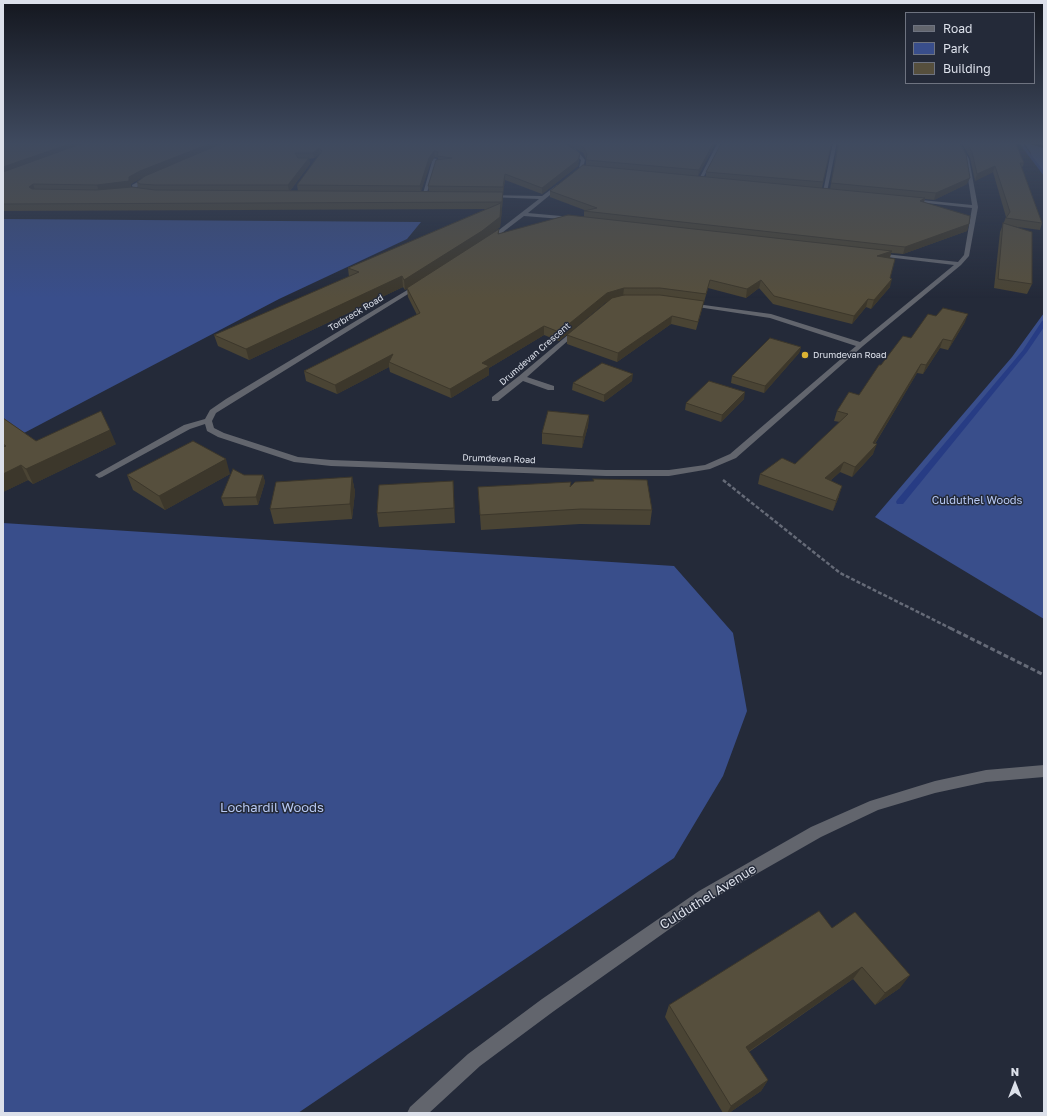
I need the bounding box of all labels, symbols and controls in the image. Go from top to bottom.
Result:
legend [905,12,1035,84]
text: Road [943,21,972,36]
text: Park [943,41,969,56]
text: Building [943,61,991,76]
street label: Torbreck Road [327,292,385,334]
street label: Drumdevan Crescent [497,320,573,388]
marker: Drumdevan Road [800,350,810,360]
place label: Drumdevan Road [813,350,886,360]
street label: Drumdevan Road [462,452,536,466]
park label: Culduthel Woods [932,494,1022,508]
park label: Lochardil Woods [220,800,324,816]
street label: Culduthel Avenue [657,861,759,933]
north arrow [995,1064,1035,1104]
text: N [1011,1065,1019,1078]

